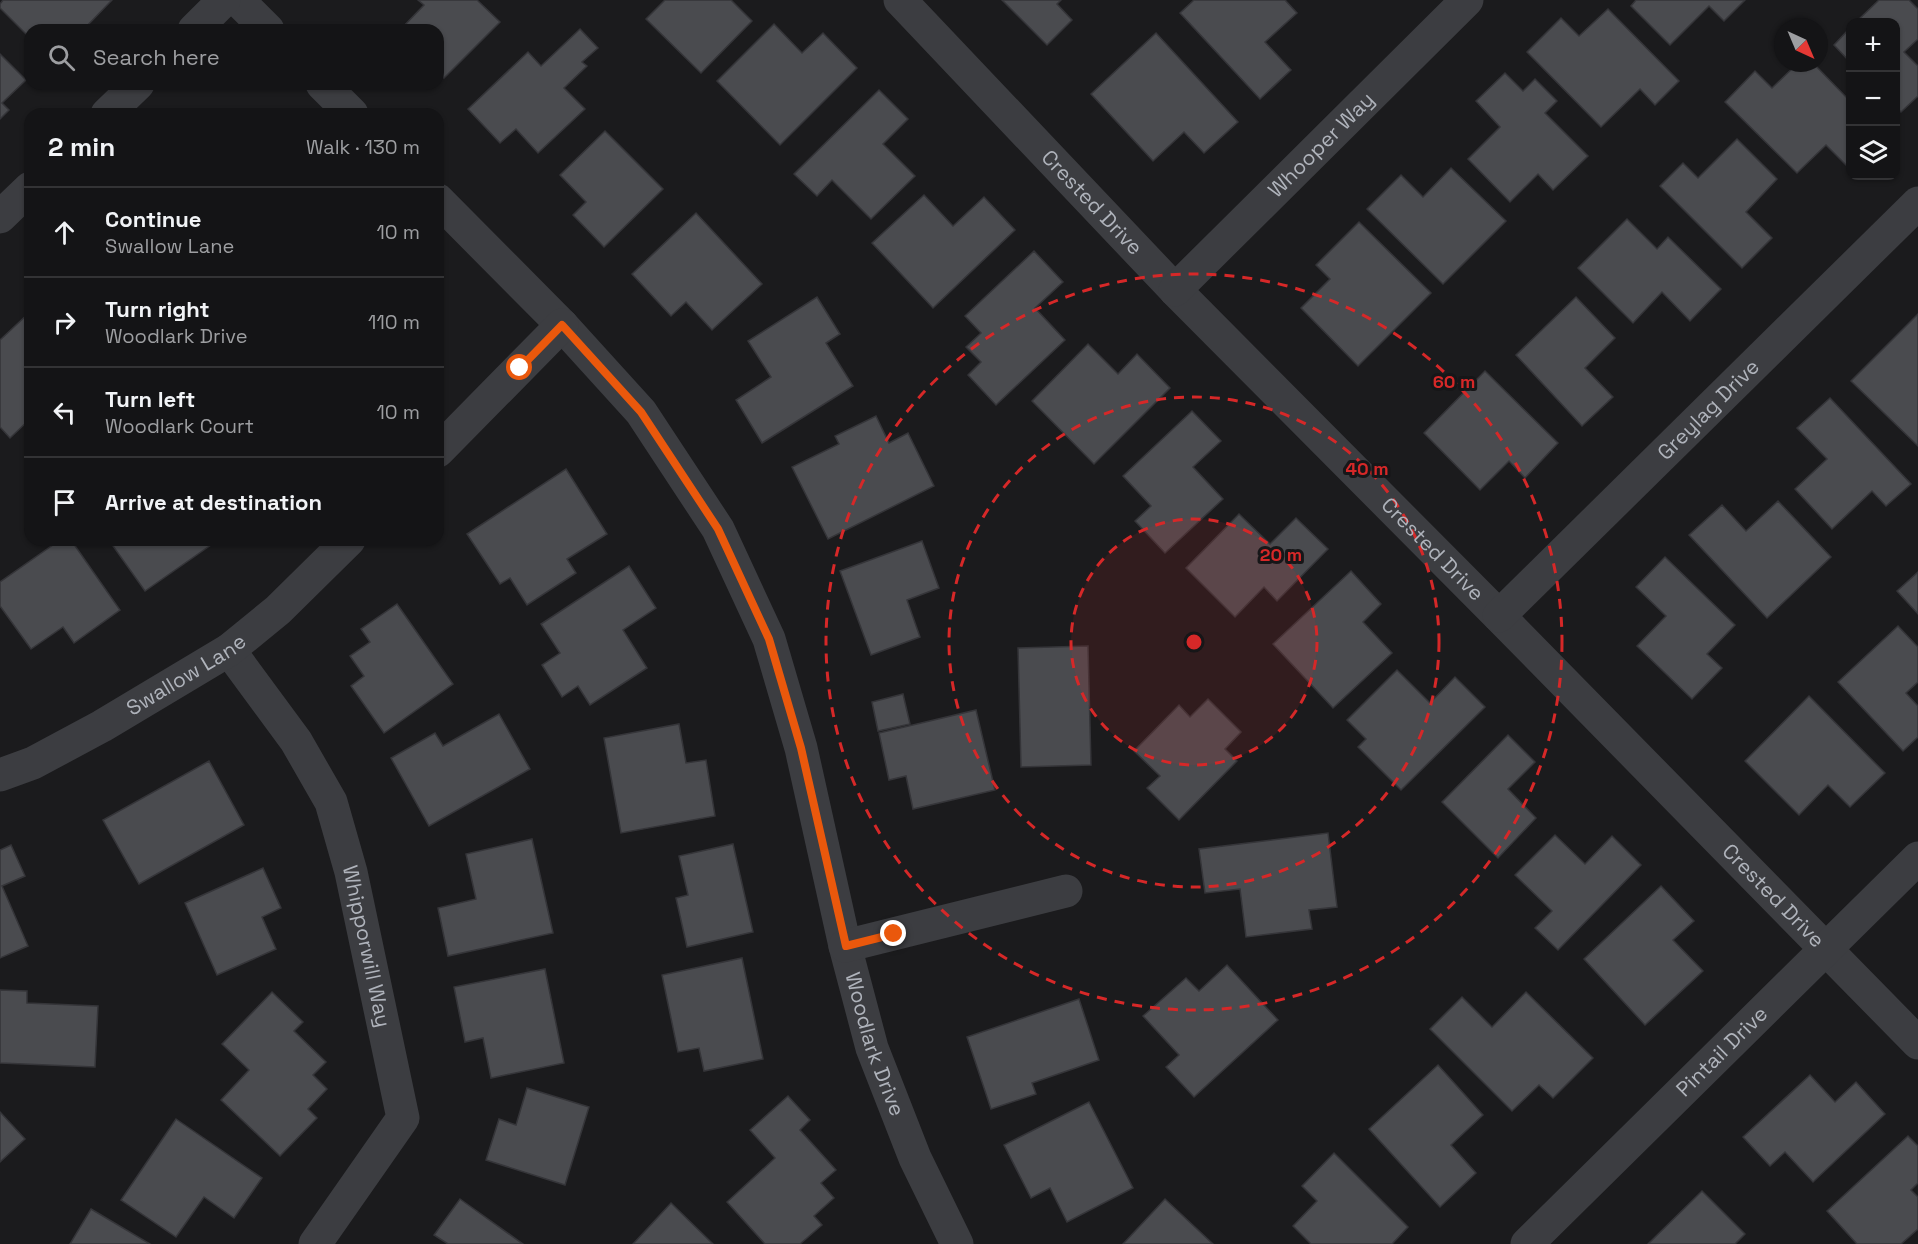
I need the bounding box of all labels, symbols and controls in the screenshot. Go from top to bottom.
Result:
north arrow [1774,18,1828,72]
map controls [1846,18,1900,180]
button: + [1846,18,1900,72]
search box [24,24,444,90]
icon: search [45,41,78,74]
text: Search here [93,43,220,71]
button: − [1846,72,1900,126]
street label: Whooper Way [1262,86,1380,203]
button: layers [1846,126,1900,180]
text: 2 min [48,130,115,164]
text: Walk · 130 m [306,134,420,160]
street label: Crested Drive [1036,144,1149,260]
text: Continue [105,205,201,233]
icon: ahead [48,216,81,249]
text: 10 m [376,219,420,245]
text: Swallow Lane [105,233,234,259]
text: Turn right [105,295,210,323]
icon: right [48,306,81,339]
text: 110 m [368,309,420,335]
text: Woodlark Drive [105,323,248,349]
street label: Greylag Drive [1651,353,1765,466]
route start [506,354,532,380]
text: 60 m [1433,370,1475,393]
text: Turn left [105,385,195,413]
icon: left [48,396,81,429]
text: 10 m [376,399,420,425]
text: Woodlark Court [105,413,254,439]
text: 40 m [1345,457,1389,480]
icon: arrive [48,486,81,519]
text: Arrive at destination [105,488,322,516]
street label: Crested Drive [1376,491,1490,606]
text: 20 m [1260,543,1302,566]
street label: Swallow Lane [121,627,252,721]
centre of rings [1184,632,1204,652]
street label: Crested Drive [1717,837,1831,953]
street label: Whipporwill Way [337,863,397,1030]
route end [880,920,906,946]
street label: Woodlark Drive [840,969,911,1120]
street label: Pintail Drive [1670,1000,1773,1102]

